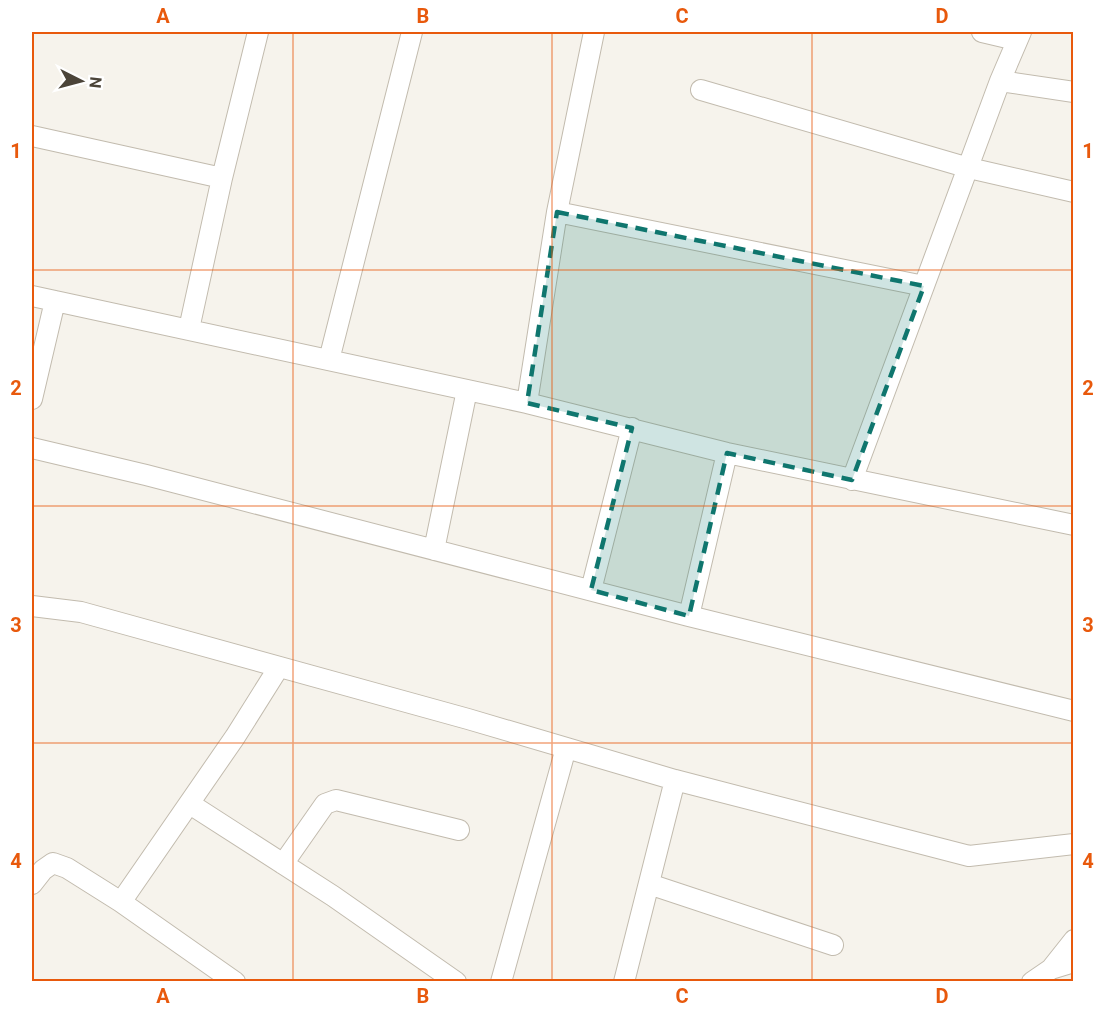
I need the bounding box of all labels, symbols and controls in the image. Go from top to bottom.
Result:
text: A [156,4,170,28]
text: B [417,4,429,28]
text: C [675,4,689,28]
text: D [936,4,949,28]
north arrow [51,51,111,111]
text: N [85,76,105,89]
text: 1 [10,139,22,163]
text: 1 [1082,139,1094,163]
text: 2 [10,376,22,400]
text: 2 [1082,376,1094,400]
text: 3 [10,613,22,637]
text: 3 [1082,613,1094,637]
text: 4 [10,849,22,873]
text: 4 [1082,849,1094,873]
text: A [156,984,170,1008]
text: B [417,984,429,1008]
text: C [675,984,689,1008]
text: D [936,984,949,1008]

